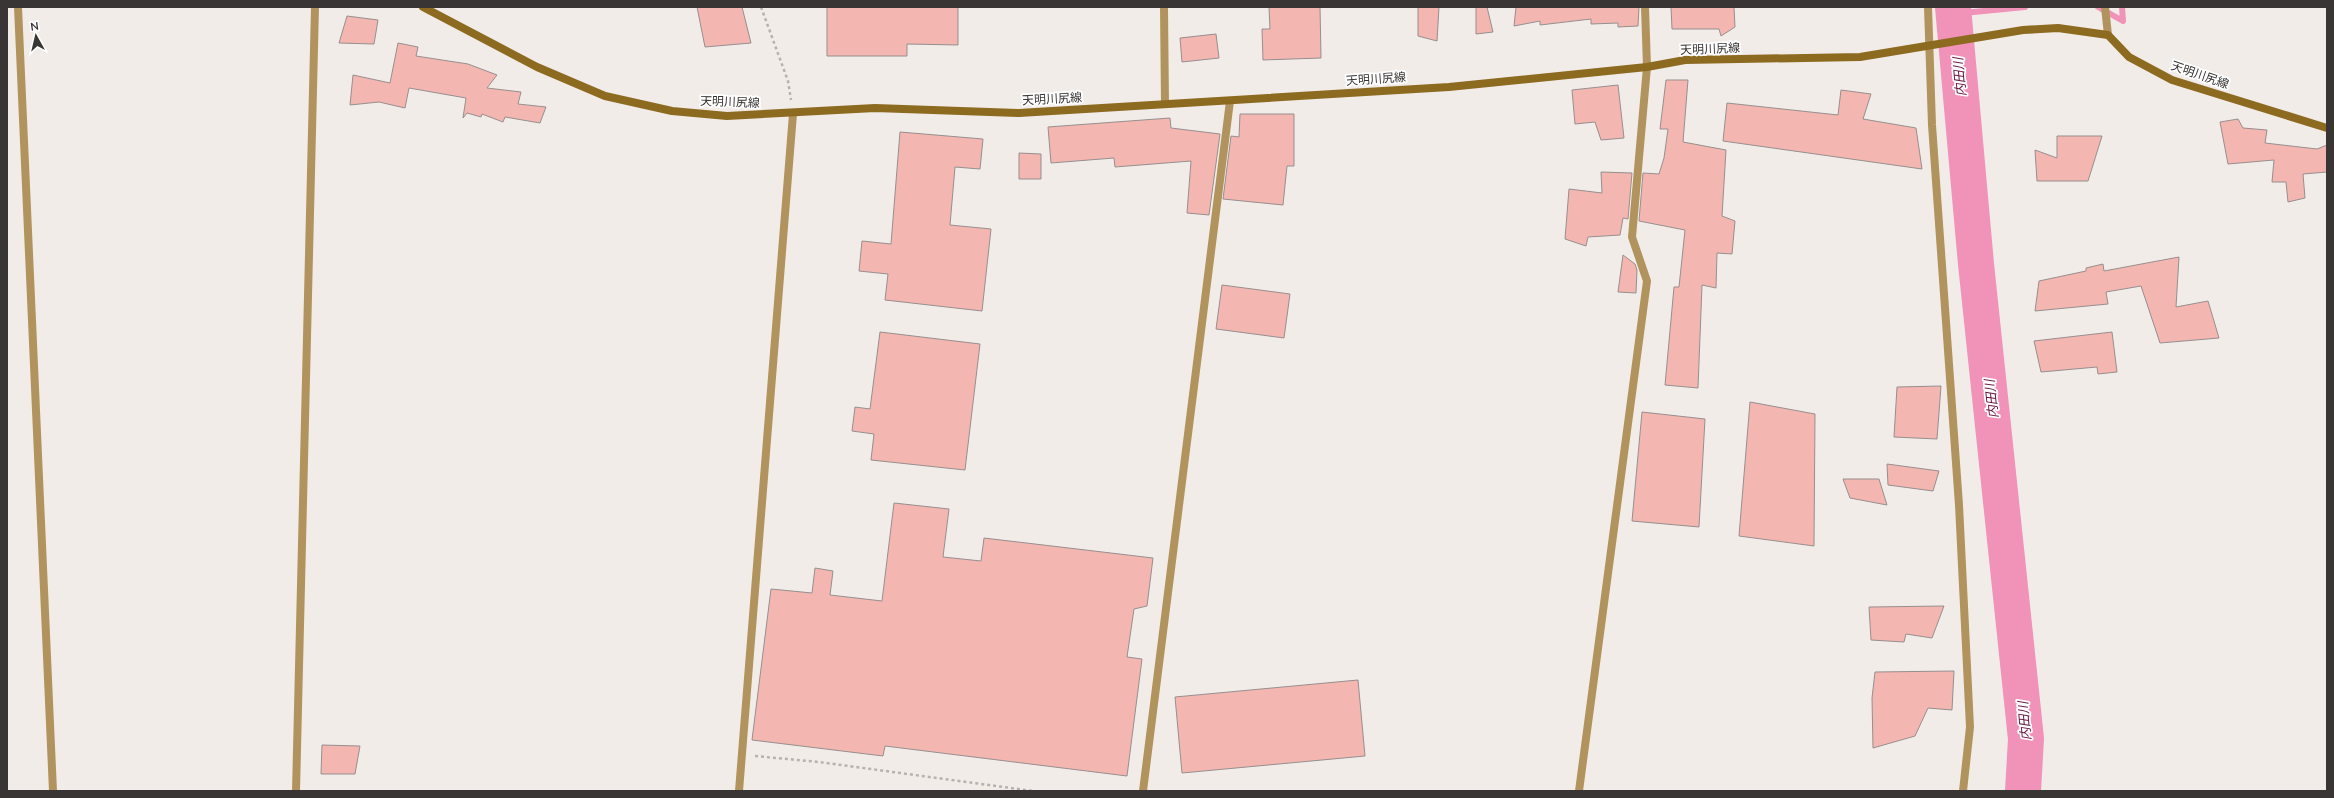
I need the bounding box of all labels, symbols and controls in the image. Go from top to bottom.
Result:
north arrow [16,16,56,56]
text: N [30,19,40,35]
street label: 天明川尻線 [1680,40,1740,58]
water label: 内田川 [1949,55,1971,97]
street label: 天明川尻線 [2169,58,2231,92]
street label: 天明川尻線 [1346,69,1406,89]
street label: 天明川尻線 [1022,89,1082,109]
street label: 天明川尻線 [700,93,760,111]
water label: 内田川 [1981,377,2003,419]
water label: 内田川 [2014,699,2036,741]

